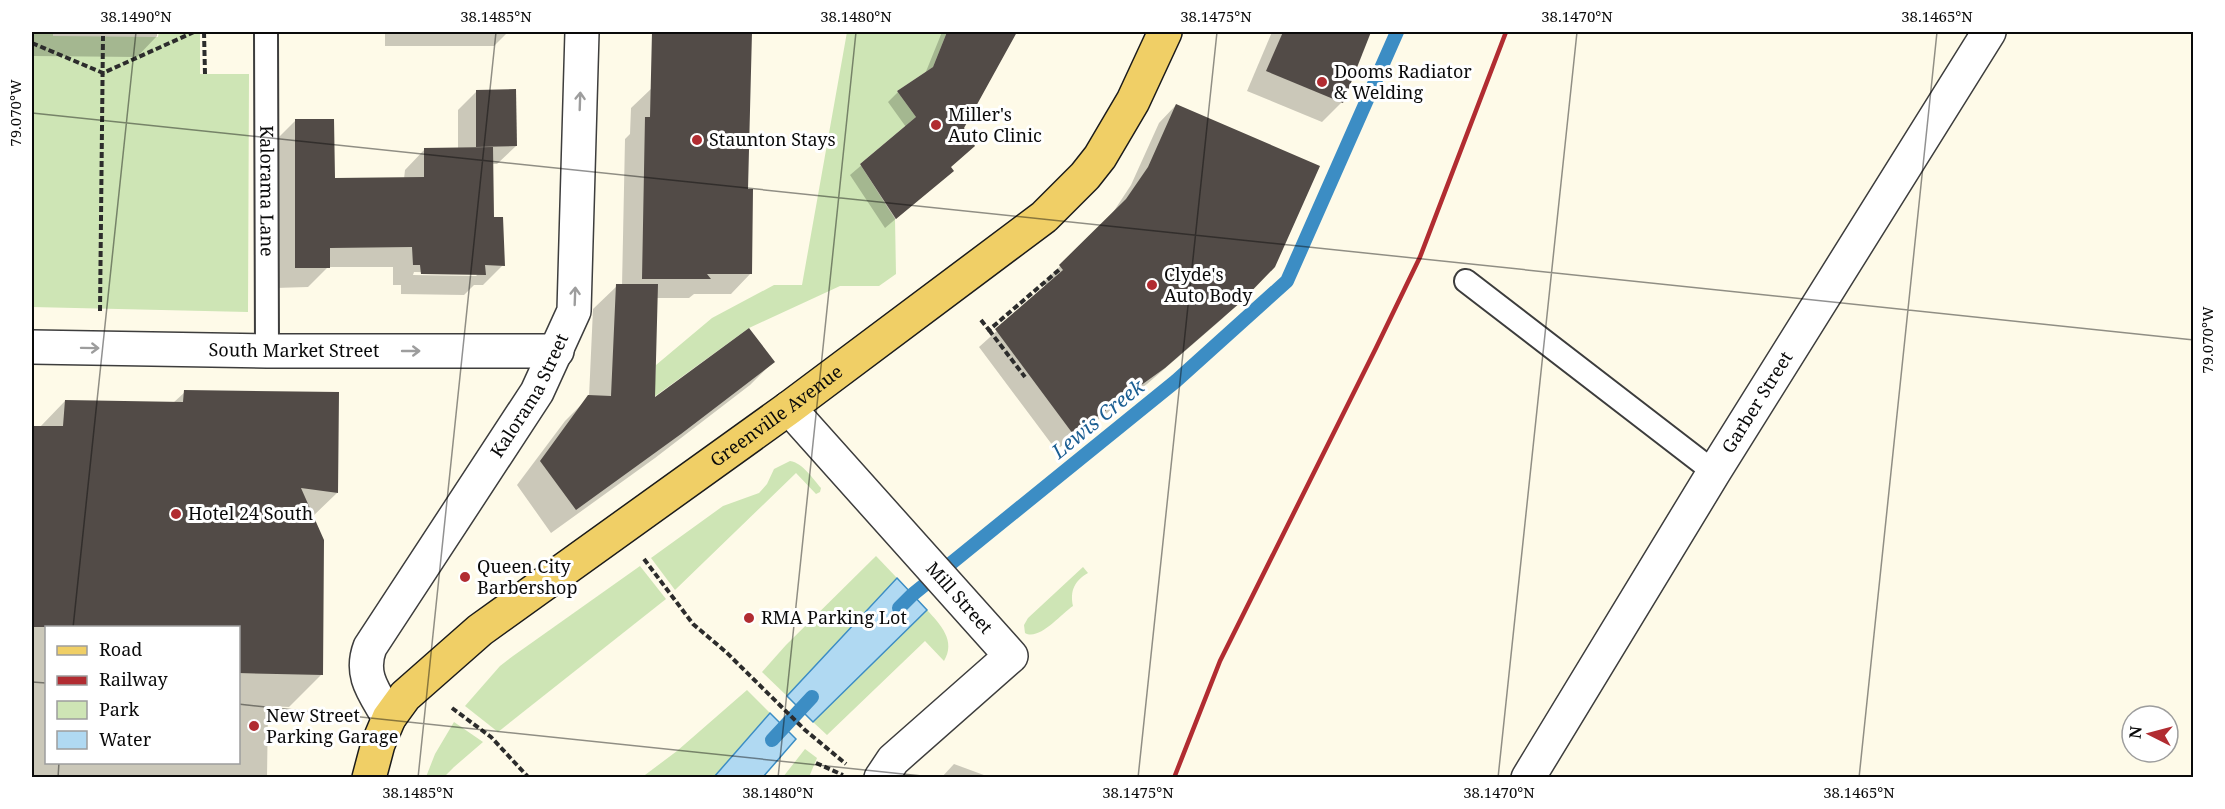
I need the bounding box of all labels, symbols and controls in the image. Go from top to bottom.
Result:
text: 38.1490°N [100,6,172,26]
text: 38.1485°N [460,6,532,26]
text: 38.1480°N [820,6,892,26]
text: 38.1475°N [1180,6,1252,26]
text: 38.1470°N [1541,6,1613,26]
text: 38.1465°N [1901,6,1973,26]
place label: Dooms Radiator & Welding [1334,59,1472,104]
marker: Dooms Radiator & Welding [1315,75,1329,89]
text: 79.070°W [5,79,25,147]
one-way arrow [575,92,586,112]
place label: Miller's Auto Clinic [948,102,1042,147]
marker: Miller's Auto Clinic [929,118,943,132]
street label: Kalorama Lane [255,125,280,257]
place label: Staunton Stays [709,127,836,151]
marker: Staunton Stays [690,133,704,147]
place label: Clyde's Auto Body [1164,262,1253,307]
marker: Clyde's Auto Body [1145,278,1159,292]
one-way arrow [569,287,580,307]
text: 79.070°W [2197,306,2217,374]
street label: Kalorama Street [484,329,573,462]
street label: South Market Street [208,337,379,362]
one-way arrow [79,342,99,354]
one-way arrow [400,346,420,357]
street label: Garber Street [1716,347,1797,457]
street label: Greenville Avenue [705,359,847,472]
water label: Lewis Creek [1045,373,1150,465]
place label: Hotel 24 South [188,501,313,525]
marker: Hotel 24 South [169,507,183,521]
place label: Queen City Barbershop [477,554,578,599]
street label: Mill Street [921,556,998,638]
marker: Queen City Barbershop [458,570,472,584]
place label: RMA Parking Lot [761,605,907,629]
marker: RMA Parking Lot [742,611,756,625]
legend [45,626,240,764]
text: Road [99,637,142,661]
text: Railway [99,667,169,691]
text: Park [99,697,139,721]
place label: New Street Parking Garage [266,703,398,748]
north arrow [2120,704,2180,764]
marker: New Street Parking Garage [247,719,261,733]
text: N [2123,725,2147,740]
text: Water [99,727,152,751]
text: 38.1485°N [382,782,454,802]
text: 38.1480°N [742,782,814,802]
text: 38.1475°N [1102,782,1174,802]
text: 38.1470°N [1463,782,1535,802]
text: 38.1465°N [1823,782,1895,802]

